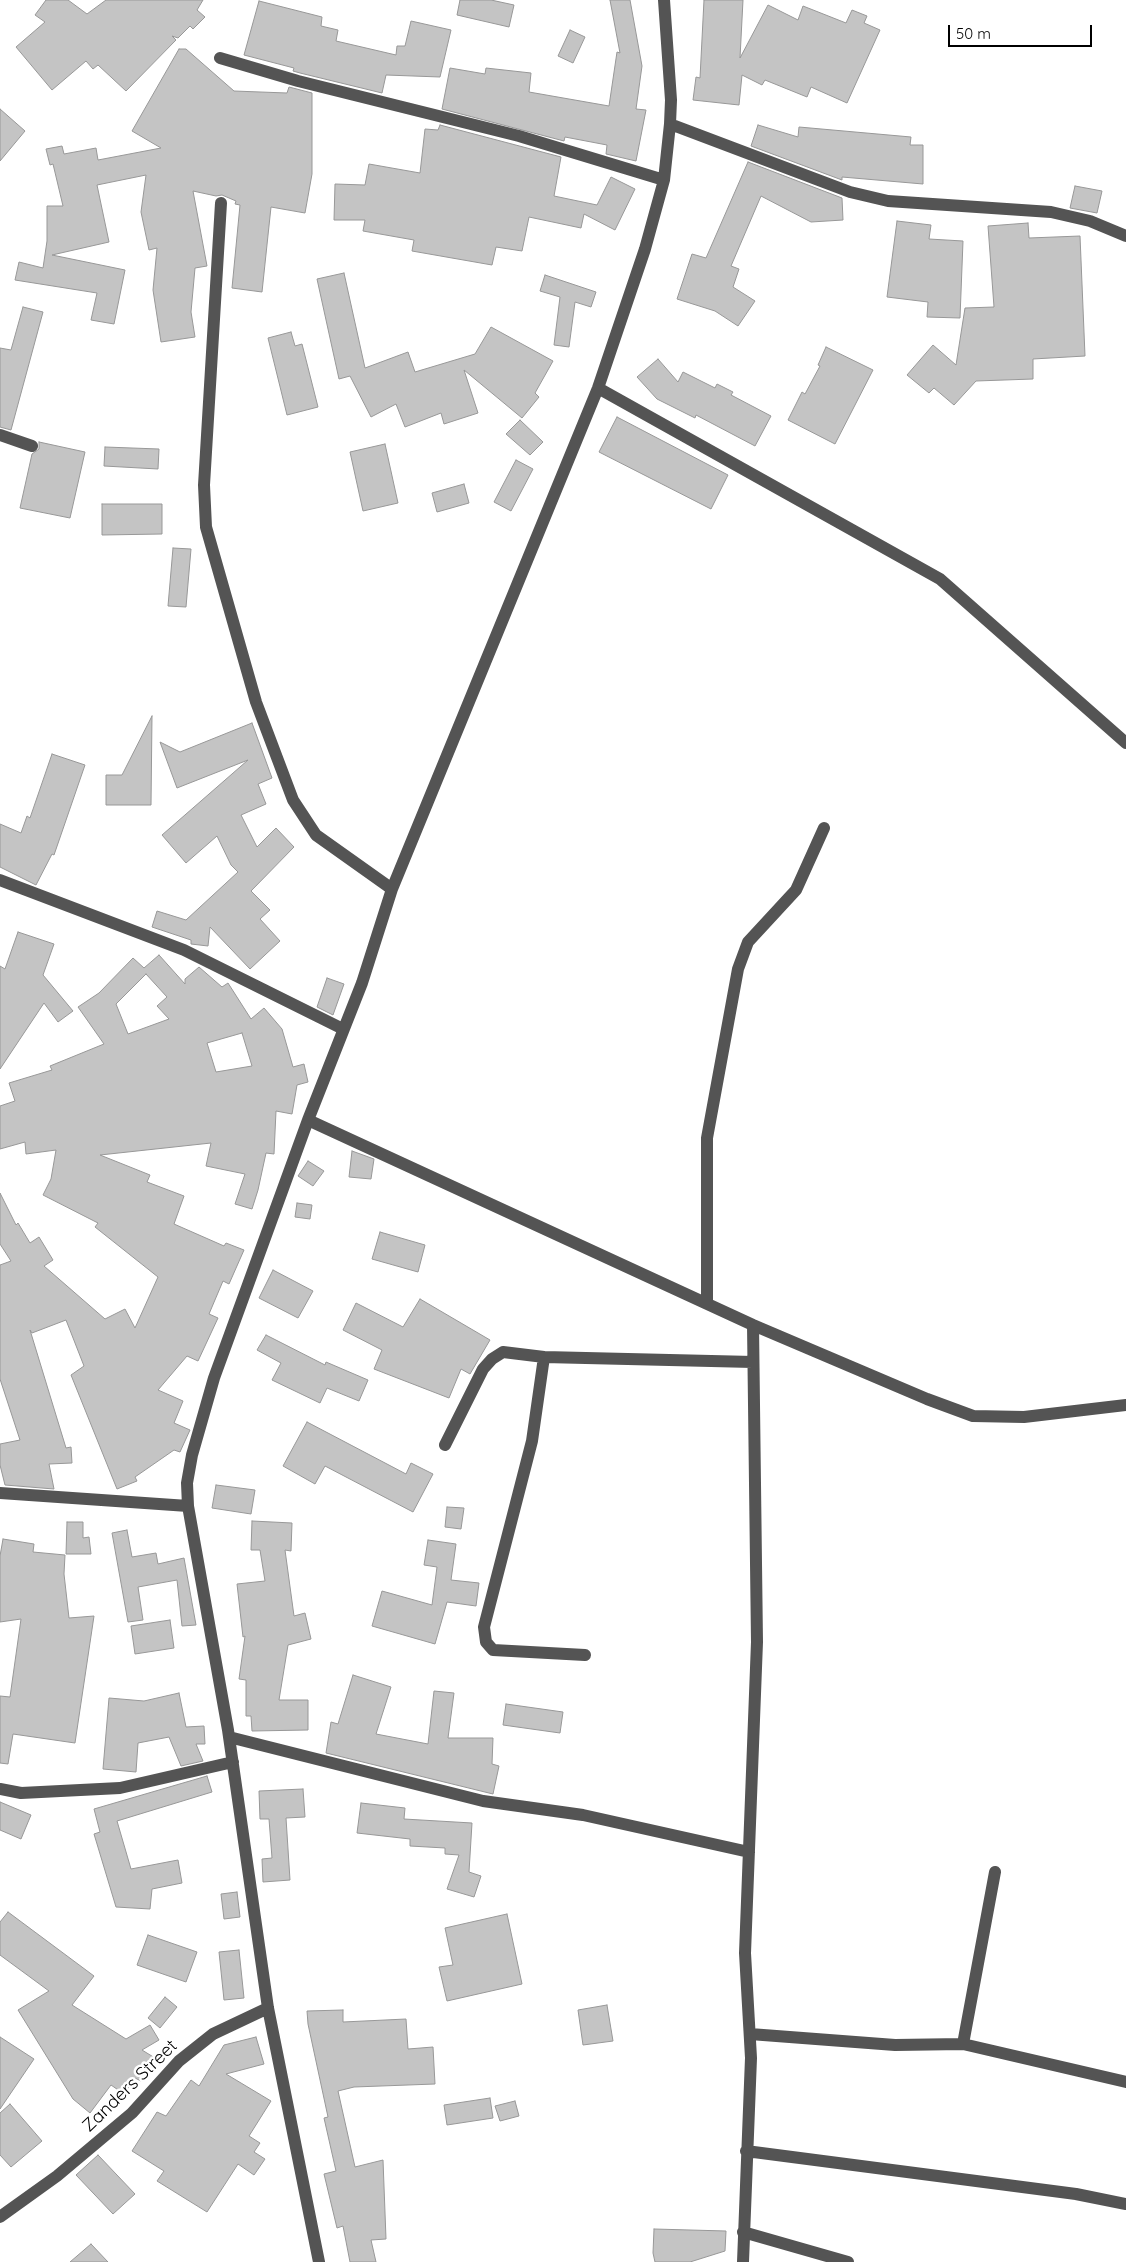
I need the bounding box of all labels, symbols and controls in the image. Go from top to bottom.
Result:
scale bar [951,15,1095,47]
text: 50 m [956,24,991,43]
street label: Zanders Street [78,2035,182,2137]

